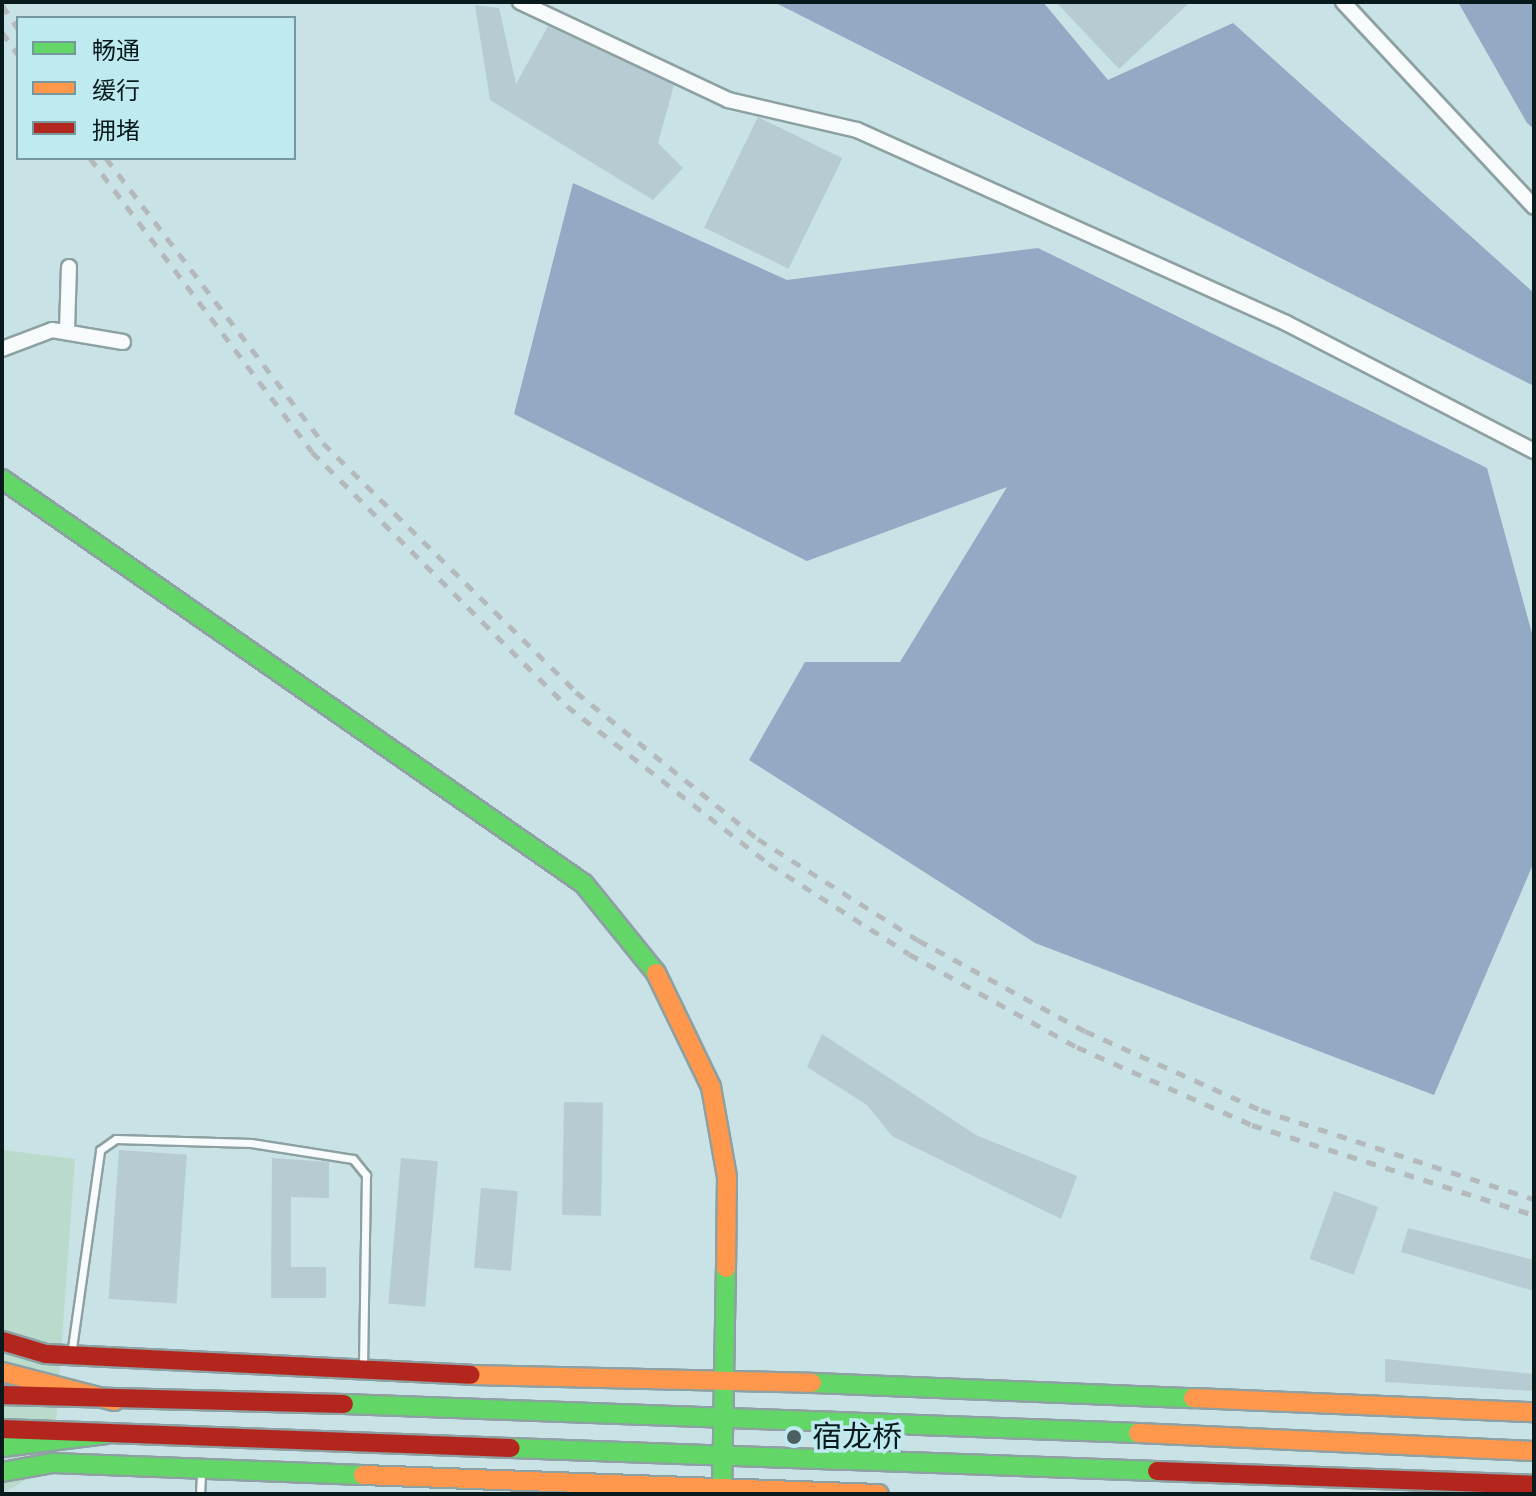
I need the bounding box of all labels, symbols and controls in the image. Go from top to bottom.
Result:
legend [16,16,296,160]
text: 畅通 [92,37,140,65]
text: 缓行 [92,77,140,105]
text: 拥堵 [92,117,140,145]
place label: 宿龙桥 [812,1419,902,1455]
marker: 宿龙桥 [783,1426,805,1448]

